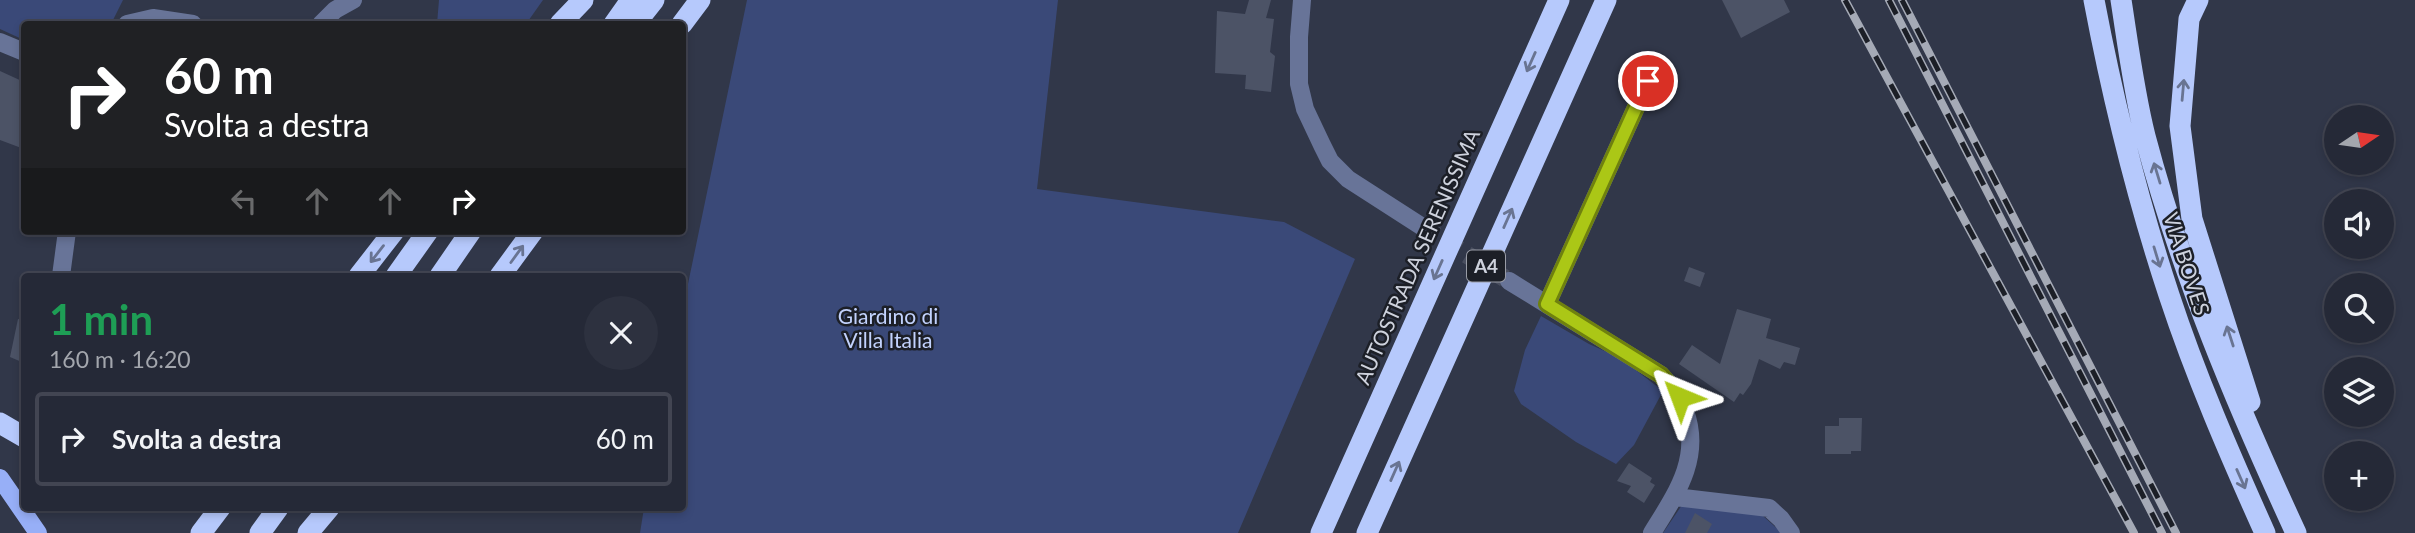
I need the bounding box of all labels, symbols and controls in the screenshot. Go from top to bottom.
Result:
text: 60 m [164,46,274,104]
icon: right [49,49,140,140]
one-way arrow [1524,51,1537,73]
pin [1618,51,1678,111]
icon: arrive [1629,62,1667,100]
one-way arrow [2177,80,2190,102]
text: Svolta a destra [164,105,369,144]
north arrow [2324,105,2394,175]
map controls [2324,105,2394,511]
street label: AUTOSTRADA SERENISSIMA [1349,124,1485,388]
one-way arrow [2149,162,2162,184]
icon: left [225,182,263,220]
icon: ahead [298,182,336,220]
icon: ahead [371,182,409,220]
icon: right [444,182,482,220]
button: sound [2324,189,2394,259]
one-way arrow [1502,208,1515,230]
street label: VIA BOVES [2159,209,2216,318]
one-way arrow [369,244,384,262]
one-way arrow [510,245,524,264]
one-way arrow [2151,245,2164,267]
road number: A4 [1467,250,1505,282]
one-way arrow [1431,259,1445,280]
button: search [2324,273,2394,343]
text: 1 min [49,294,153,344]
button: close [584,296,658,370]
park label: Giardino di Villa Italia [838,303,938,352]
one-way arrow [2222,325,2235,347]
text: 160 m · 16:20 [49,345,191,373]
button: layers [2324,357,2394,427]
position arrow [1643,360,1717,434]
icon: right [53,420,91,458]
text: Svolta a destra [112,423,282,455]
text: 60 m [596,423,654,455]
button: + [2324,441,2394,511]
one-way arrow [1389,461,1402,482]
one-way arrow [2235,468,2248,490]

